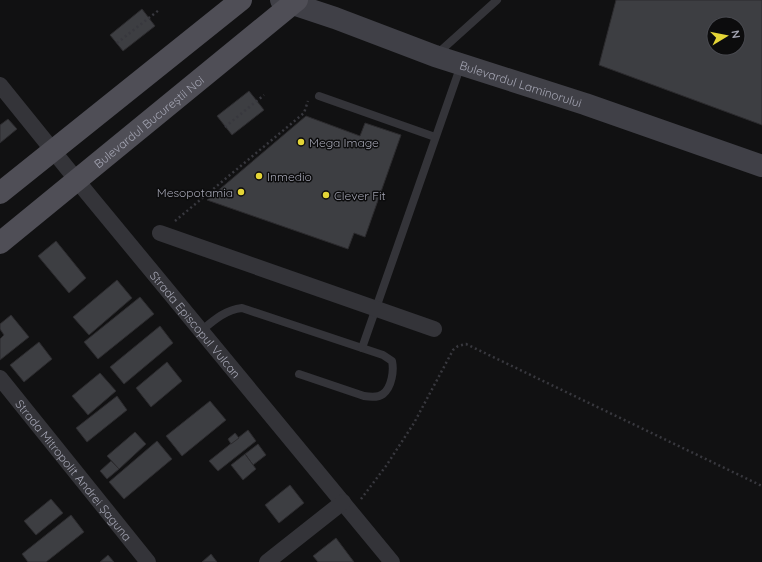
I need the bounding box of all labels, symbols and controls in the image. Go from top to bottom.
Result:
north arrow [706,16,746,56]
text: N [728,29,743,39]
street label: Bulevardul Laminorului [458,57,584,110]
street label: Bulevardul Bucureștii Noi [90,72,207,171]
place label: Mega Image [309,135,379,150]
marker: Mega Image [296,137,306,147]
place label: Inmedio [267,169,312,184]
marker: Inmedio [254,171,264,181]
place label: Mesopotamia [157,185,233,200]
marker: Mesopotamia [236,187,246,197]
place label: Clever Fit [334,188,386,203]
marker: Clever Fit [321,190,331,200]
street label: Strada Episcopul Vulcan [147,268,244,381]
street label: Strada Mitropolit Andrei Șaguna [13,396,135,544]

